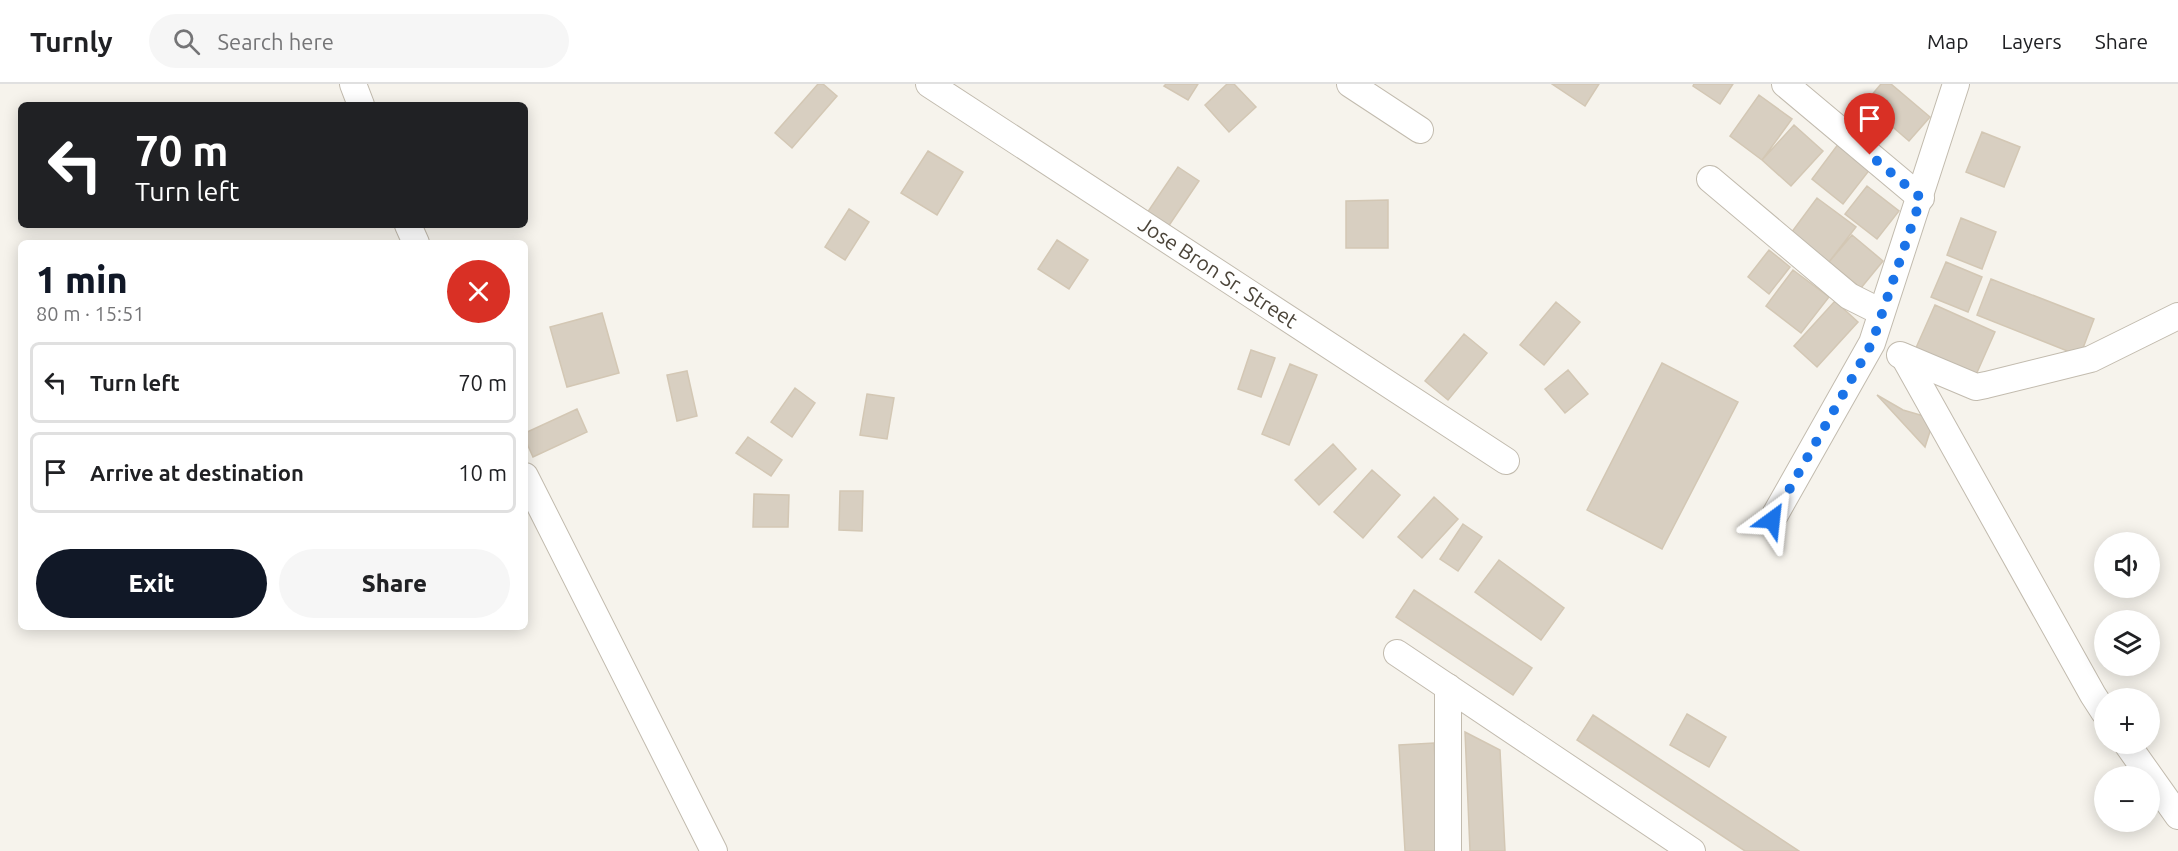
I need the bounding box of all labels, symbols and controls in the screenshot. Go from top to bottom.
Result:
search box [149,14,569,68]
icon: search [170,25,203,58]
text: Turnly [30,26,113,57]
text: Search here [218,29,334,54]
text: Map [1927,29,1968,53]
text: Layers [2001,29,2062,53]
text: Share [2095,29,2148,53]
pin [1844,93,1895,155]
icon: arrive [1853,102,1886,135]
icon: left [36,126,114,204]
text: 70 m [135,127,229,174]
text: Turn left [135,176,239,206]
street label: Jose Bron Sr. Street [1134,211,1302,333]
text: 1 min [36,259,128,300]
button: close [447,260,510,323]
text: 80 m · 15:51 [36,302,145,325]
icon: left [39,366,72,399]
text: Turn left [90,370,180,395]
text: 70 m [458,370,507,395]
icon: arrive [39,456,72,489]
text: Arrive at destination [90,460,304,485]
text: 10 m [458,460,507,485]
position arrow [1740,488,1804,552]
map controls [2094,532,2160,832]
button: sound [2094,532,2160,598]
button: Exit [36,549,267,618]
button: Share [279,549,510,618]
button: layers [2094,610,2160,676]
button: + [2094,688,2160,754]
button: − [2094,766,2160,832]

